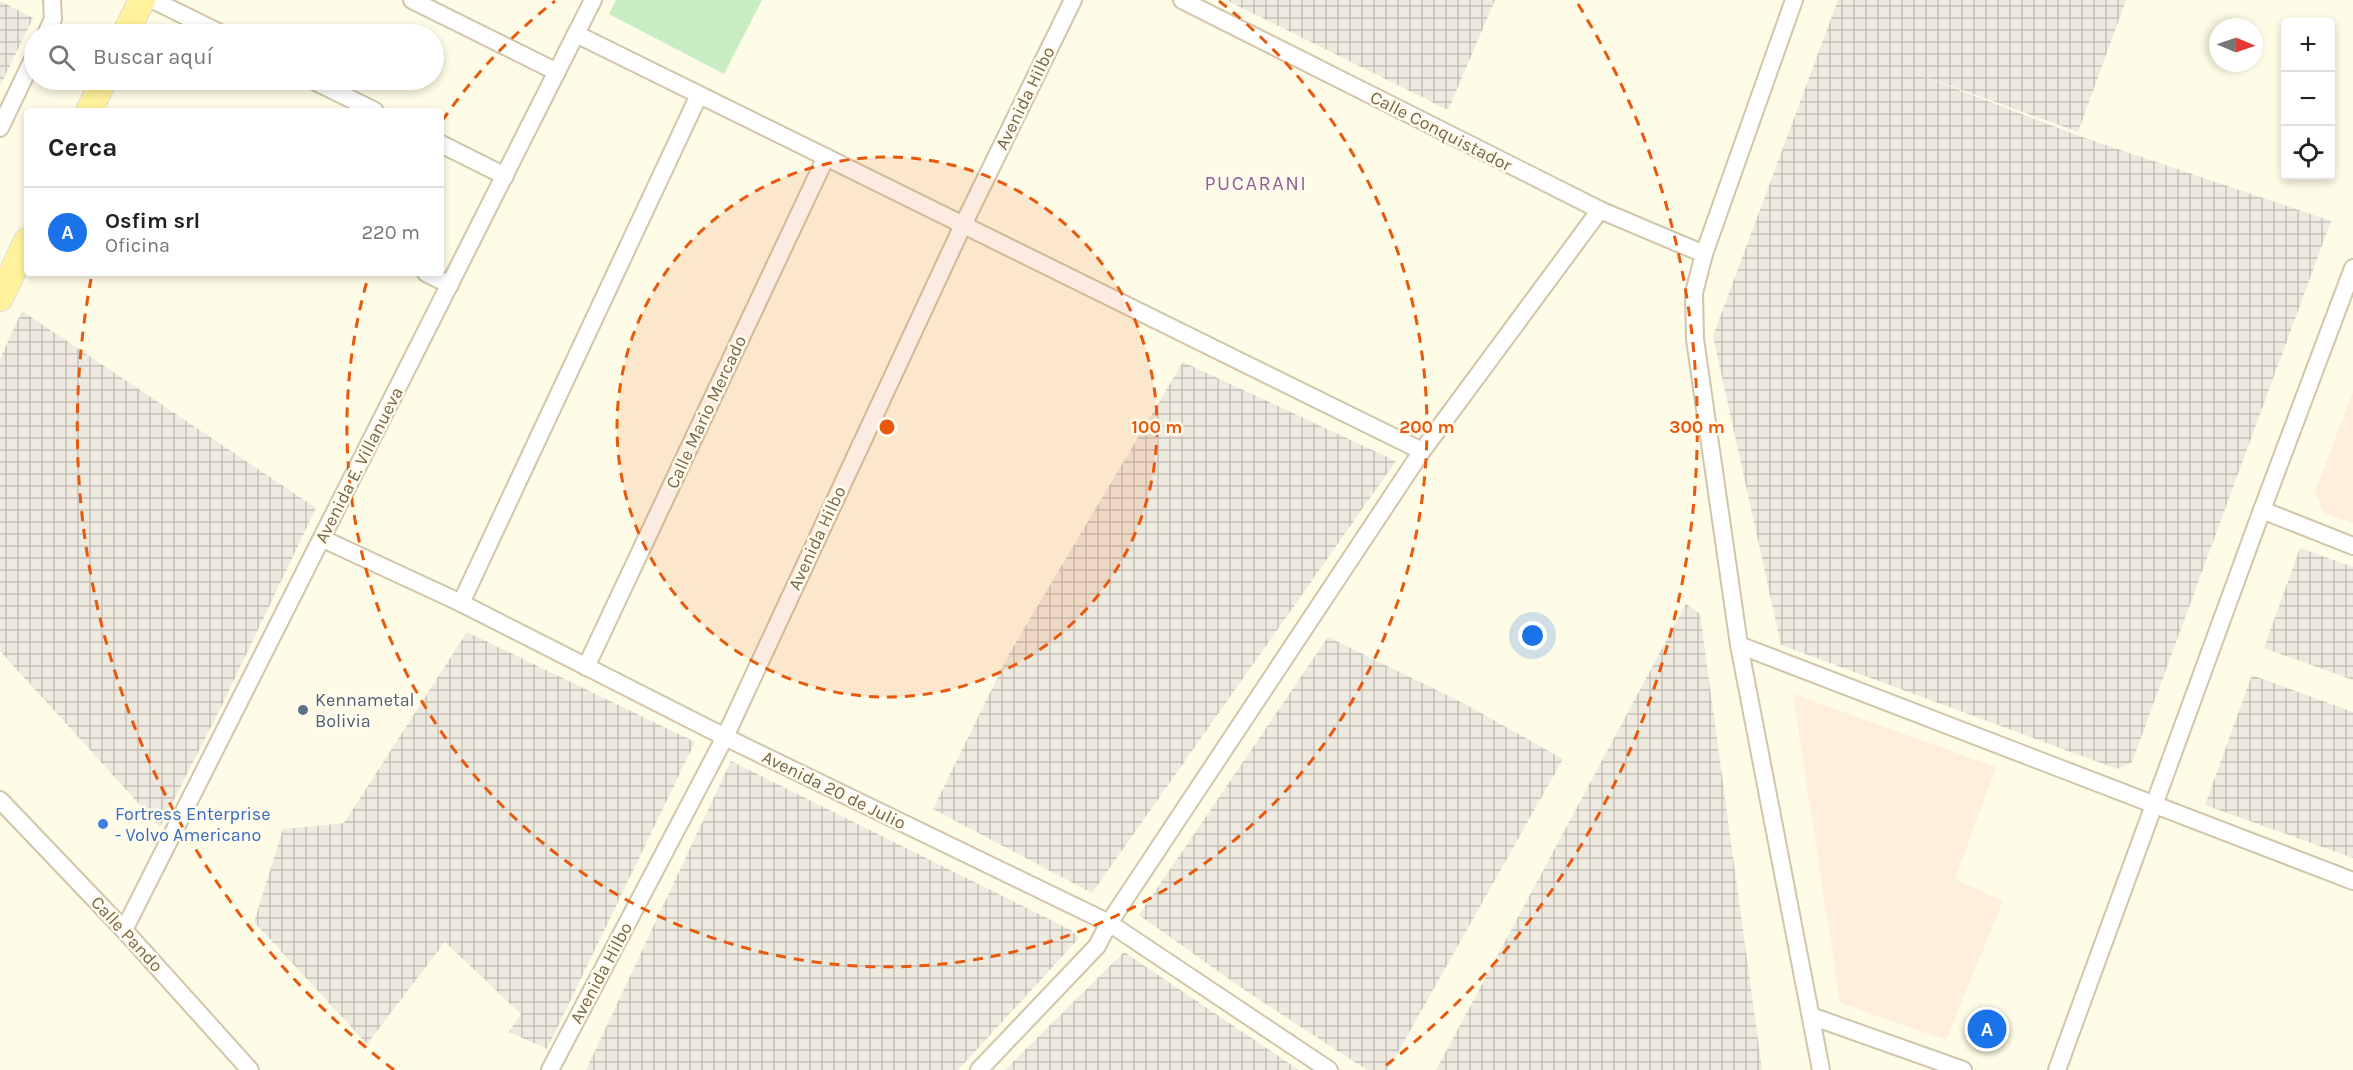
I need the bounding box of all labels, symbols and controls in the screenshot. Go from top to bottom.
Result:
north arrow [2209,18,2263,72]
map controls [2281,18,2335,180]
button: + [2281,18,2335,72]
search box [24,24,444,90]
icon: search [45,41,78,74]
street label: Avenida Hilbo [991,43,1059,153]
text: Buscar aquí [93,44,213,70]
button: − [2281,72,2335,126]
street label: Calle Conquistador [1366,86,1516,176]
button: locate [2281,126,2335,180]
text: Cerca [48,132,117,163]
district label: PUCARANI [1205,172,1307,195]
text: Osfim srl [105,208,200,234]
text: A [61,221,74,244]
text: 220 m [361,221,420,244]
text: Oficina [105,234,170,257]
street label: Calle Mario Mercado [661,332,751,492]
street label: Avenida E. Villanueva [310,383,408,547]
text: 100 m [1132,416,1182,438]
text: 200 m [1399,416,1455,438]
text: 300 m [1669,416,1725,438]
centre of rings [877,417,897,437]
street label: Avenida Hilbo [783,482,851,594]
your location [1518,621,1547,650]
place label: Kennametal Bolivia [315,689,415,732]
marker: Kennametal Bolivia [296,703,310,717]
street label: Avenida 20 de Julio [758,746,910,834]
place label: Fortress Enterprise - Volvo Americano [115,803,271,846]
marker: Fortress Enterprise - Volvo Americano [96,817,110,831]
street label: Calle Pando [86,891,168,977]
street label: Avenida Hilbo [565,918,637,1028]
pin: A [1968,1006,2006,1052]

